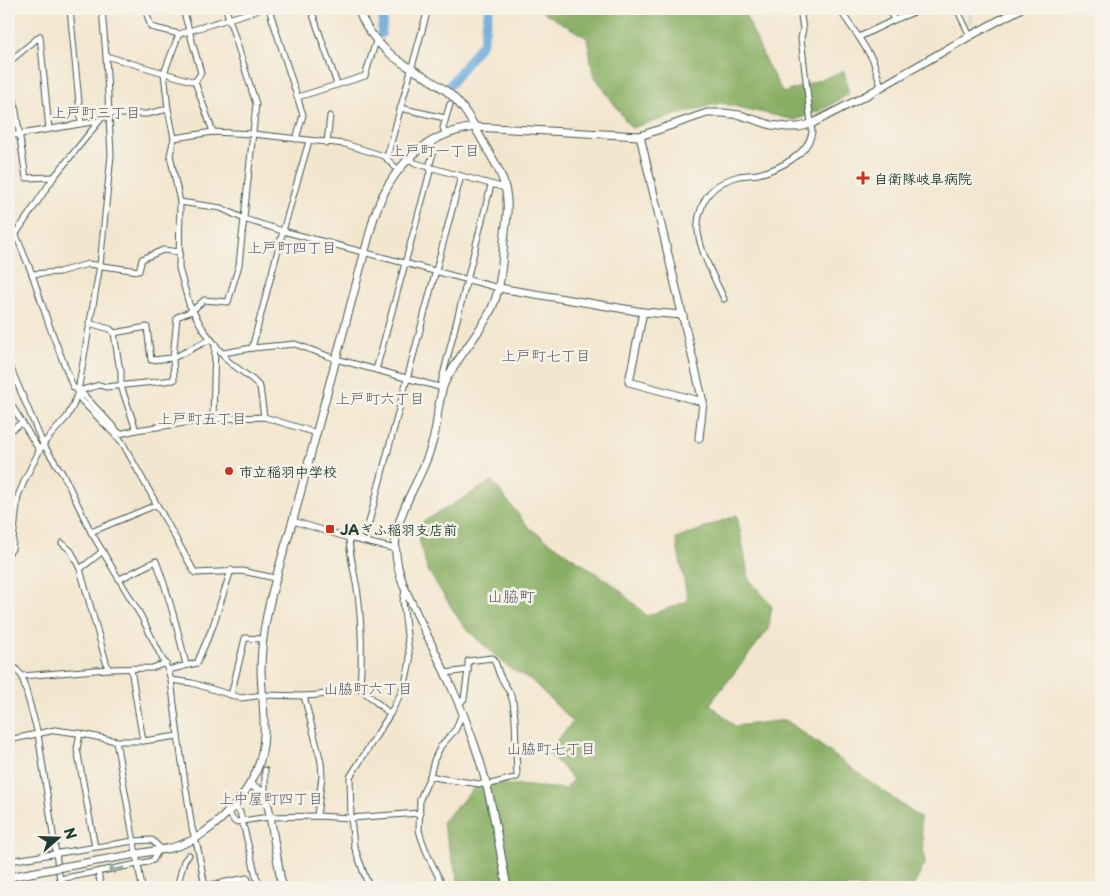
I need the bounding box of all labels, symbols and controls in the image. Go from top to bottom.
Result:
district label: 上戸町三丁目 [51,100,141,123]
district label: 上戸町一丁目 [390,138,480,161]
place label: 自衛隊岐阜病院 [874,168,972,189]
marker: 自衛隊岐阜病院 [856,171,870,185]
district label: 上戸町四丁目 [247,235,337,258]
district label: 上戸町七丁目 [501,343,591,366]
district label: 上戸町六丁目 [335,386,425,409]
district label: 上戸町五丁目 [157,406,247,429]
place label: 市立稲羽中学校 [239,461,337,482]
marker: 市立稲羽中学校 [223,465,235,477]
place label: JAぎふ稲羽支店前 [340,519,457,540]
marker: JAぎふ稲羽支店前 [324,523,336,535]
district label: 山脇町 [487,583,535,607]
district label: 山脇町六丁目 [323,676,413,699]
district label: 山脇町七丁目 [506,736,596,759]
district label: 上中屋町四丁目 [218,786,324,809]
north arrow [32,814,82,864]
text: N [59,825,82,842]
one-way arrow [109,864,125,874]

